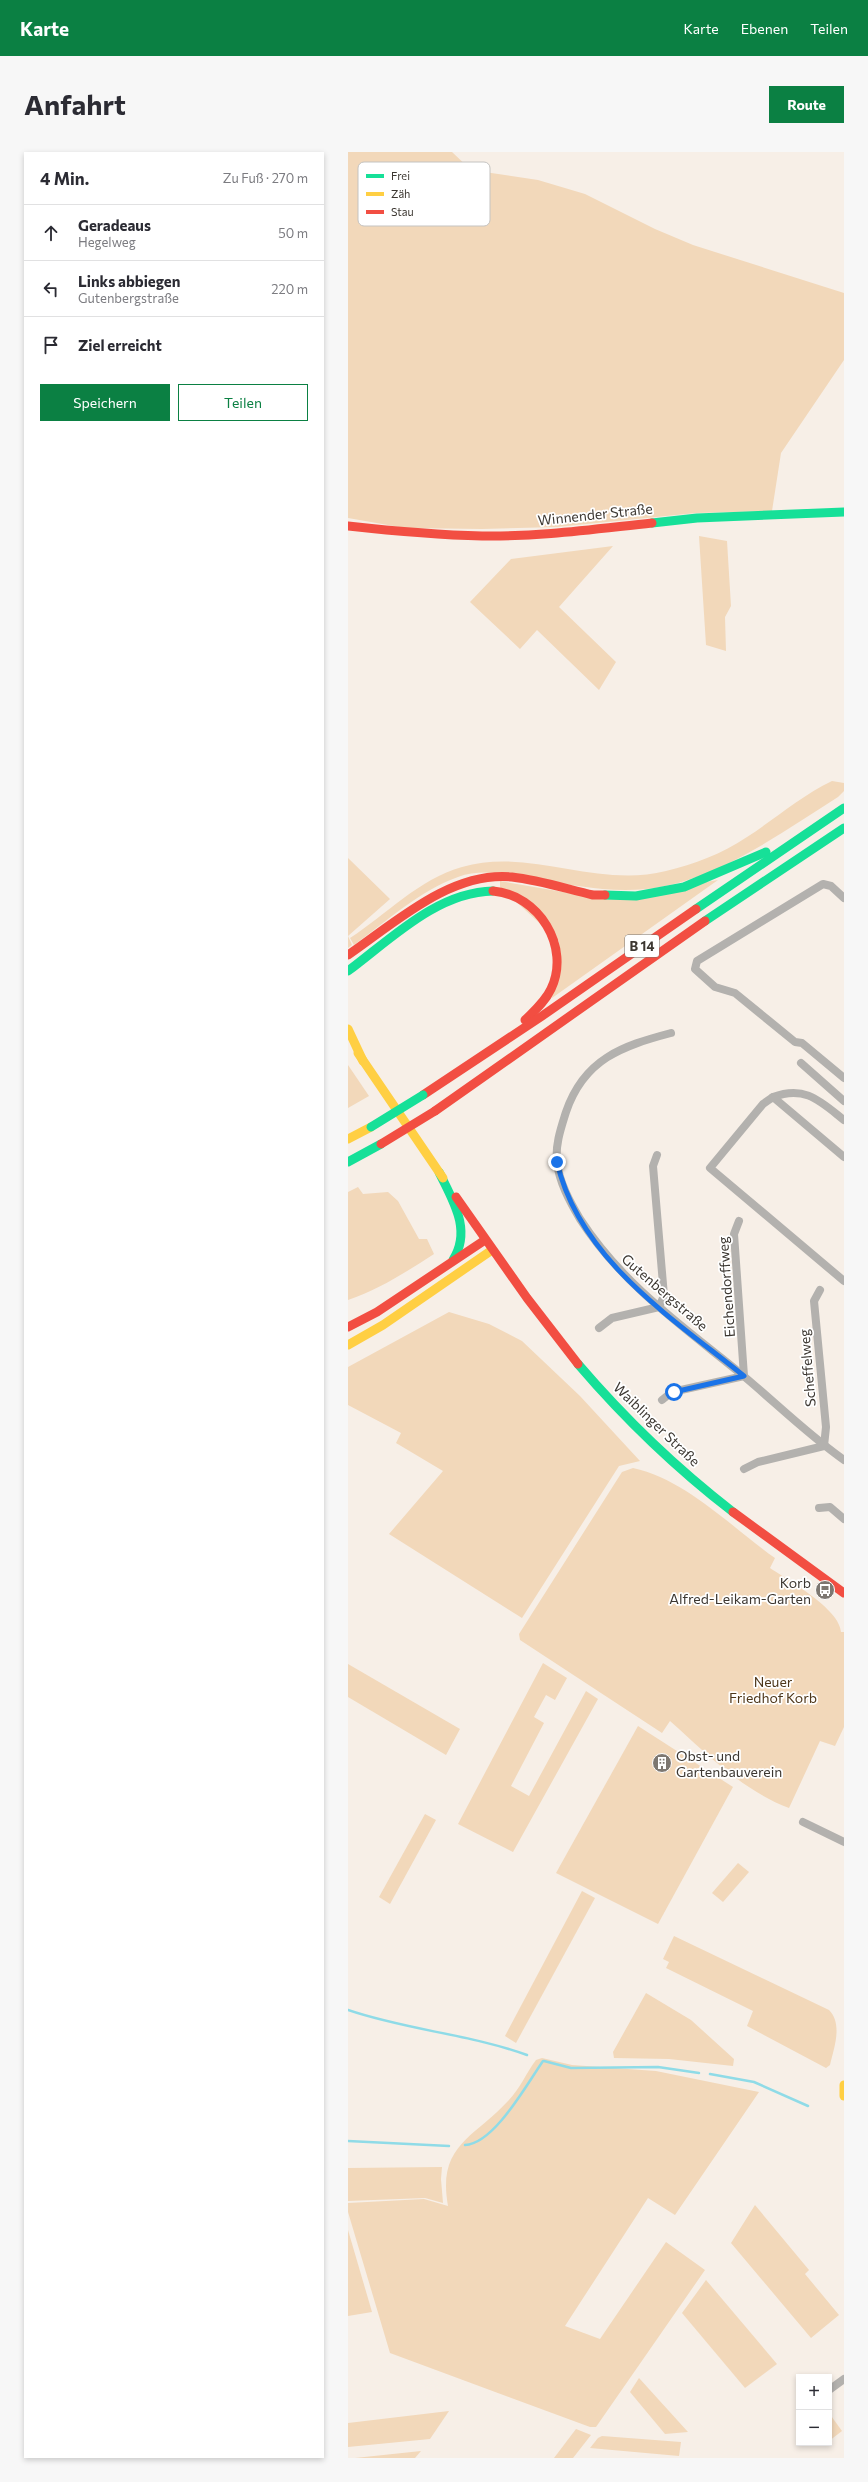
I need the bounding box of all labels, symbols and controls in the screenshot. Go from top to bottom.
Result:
text: Karte [20,17,69,40]
text: Karte [683,20,719,37]
text: Ebenen [741,20,788,37]
text: Teilen [810,20,848,37]
button: Route [769,86,844,123]
text: Anfahrt [24,87,126,121]
legend [358,162,490,226]
text: 4 Min. [40,168,89,189]
text: Frei [391,169,410,182]
text: Zu Fuß · 270 m [223,170,308,186]
text: Zäh [391,187,410,200]
text: Stau [391,205,414,218]
text: Geradeaus [78,216,151,234]
icon: ahead [40,222,62,244]
text: 50 m [278,225,308,241]
text: Hegelweg [78,234,136,250]
text: Links abbiegen [78,272,180,290]
icon: left [40,278,62,300]
text: 220 m [271,281,308,297]
text: Gutenbergstraße [78,290,179,306]
icon: arrive [40,334,62,356]
text: Ziel erreicht [78,336,162,354]
button: Speichern [40,384,170,421]
button: Teilen [178,384,308,421]
street label: Winnender Straße [537,500,653,528]
road number: B 14 [625,935,659,957]
route end [548,1153,566,1171]
street label: Eichendorffweg [714,1236,738,1338]
street label: Gutenbergstraße [618,1250,712,1334]
street label: Scheffelweg [795,1328,819,1407]
street label: Waiblinger Straße [610,1378,704,1470]
route start [665,1383,683,1401]
place label: Korb Alfred-Leikam-Garten [669,1574,811,1607]
bus stop icon: Korb Alfred-Leikam-Garten [814,1579,836,1601]
park label: Neuer Friedhof Korb [729,1673,817,1706]
place label: Obst- und Gartenbauverein [676,1747,782,1780]
building icon: Obst- und Gartenbauverein [651,1752,673,1774]
map controls [796,2374,832,2446]
button: + [796,2374,832,2410]
button: − [796,2410,832,2446]

